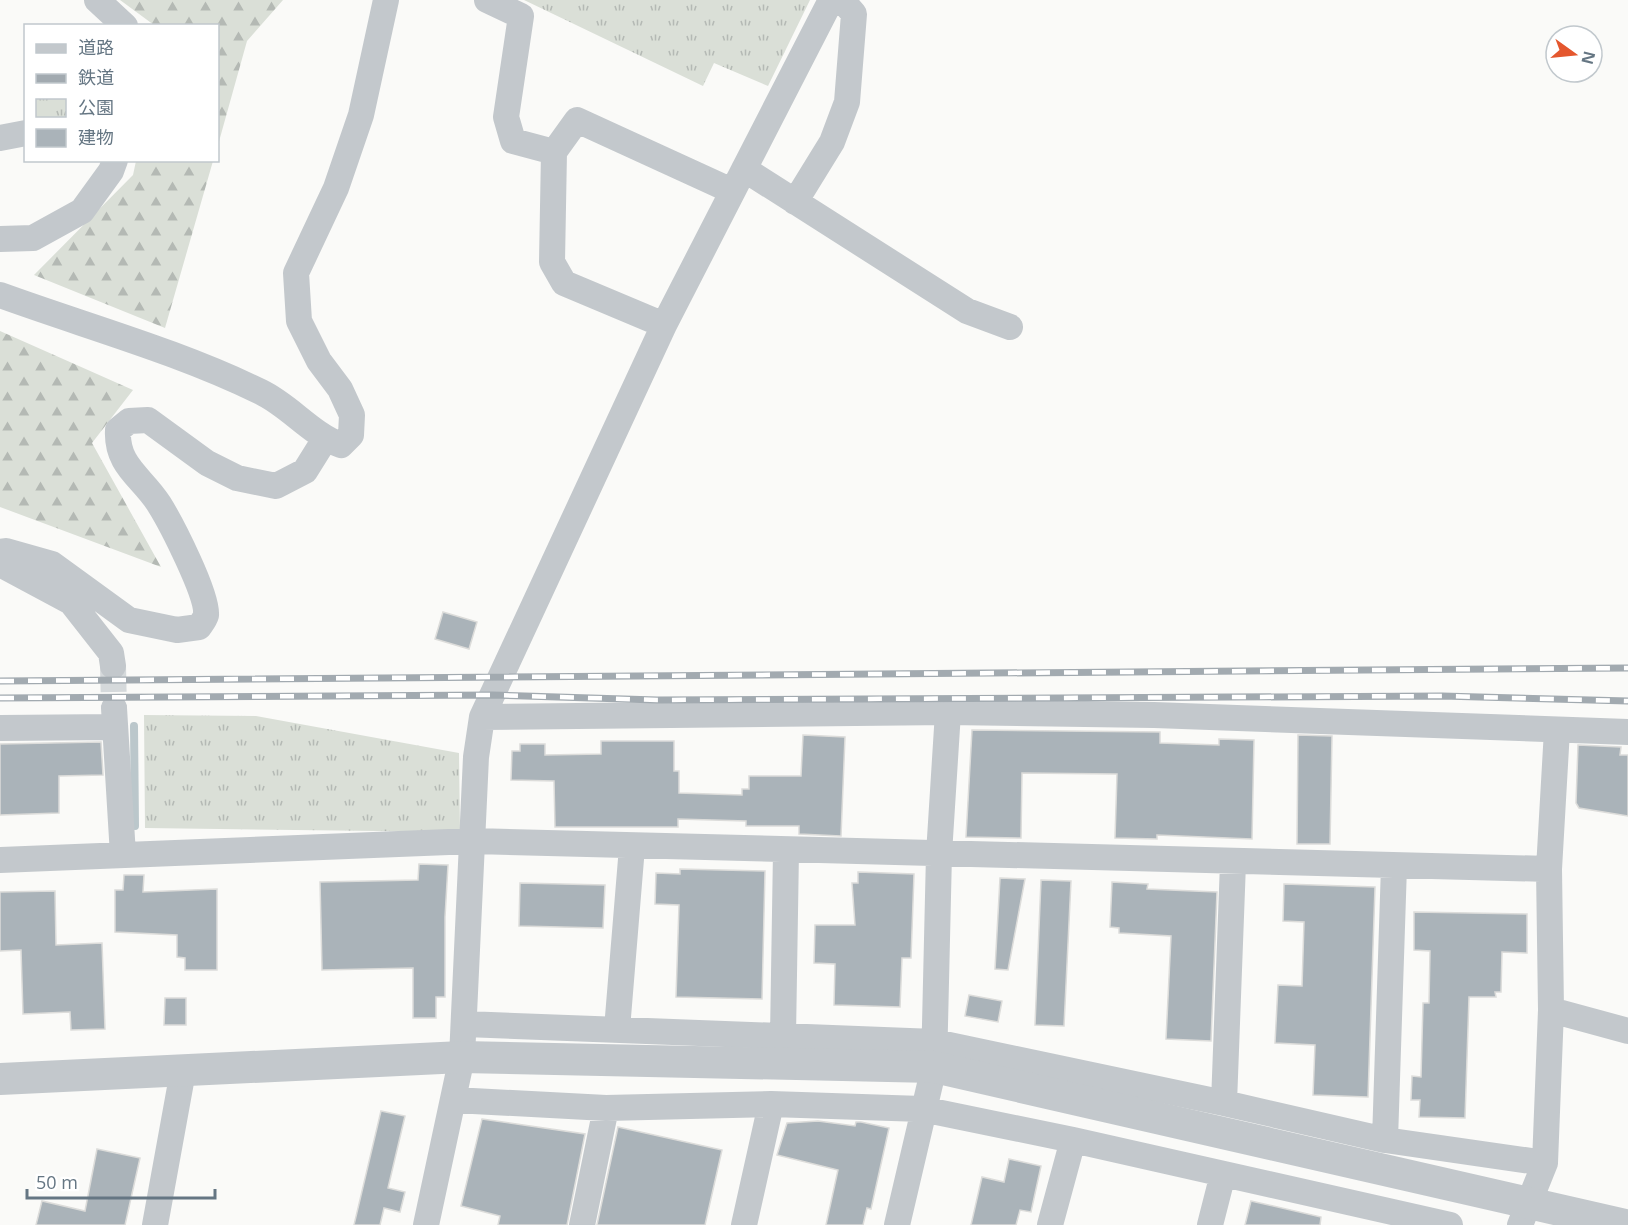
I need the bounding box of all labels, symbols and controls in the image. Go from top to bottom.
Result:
legend [24,24,219,162]
north arrow [1544,24,1604,84]
text: 道路 [78,35,114,59]
text: N [1576,49,1601,67]
text: 鉄道 [78,65,114,89]
text: 公園 [78,95,114,119]
text: 建物 [78,125,114,149]
scale bar [27,1162,214,1200]
text: 50 m [36,1170,78,1194]

